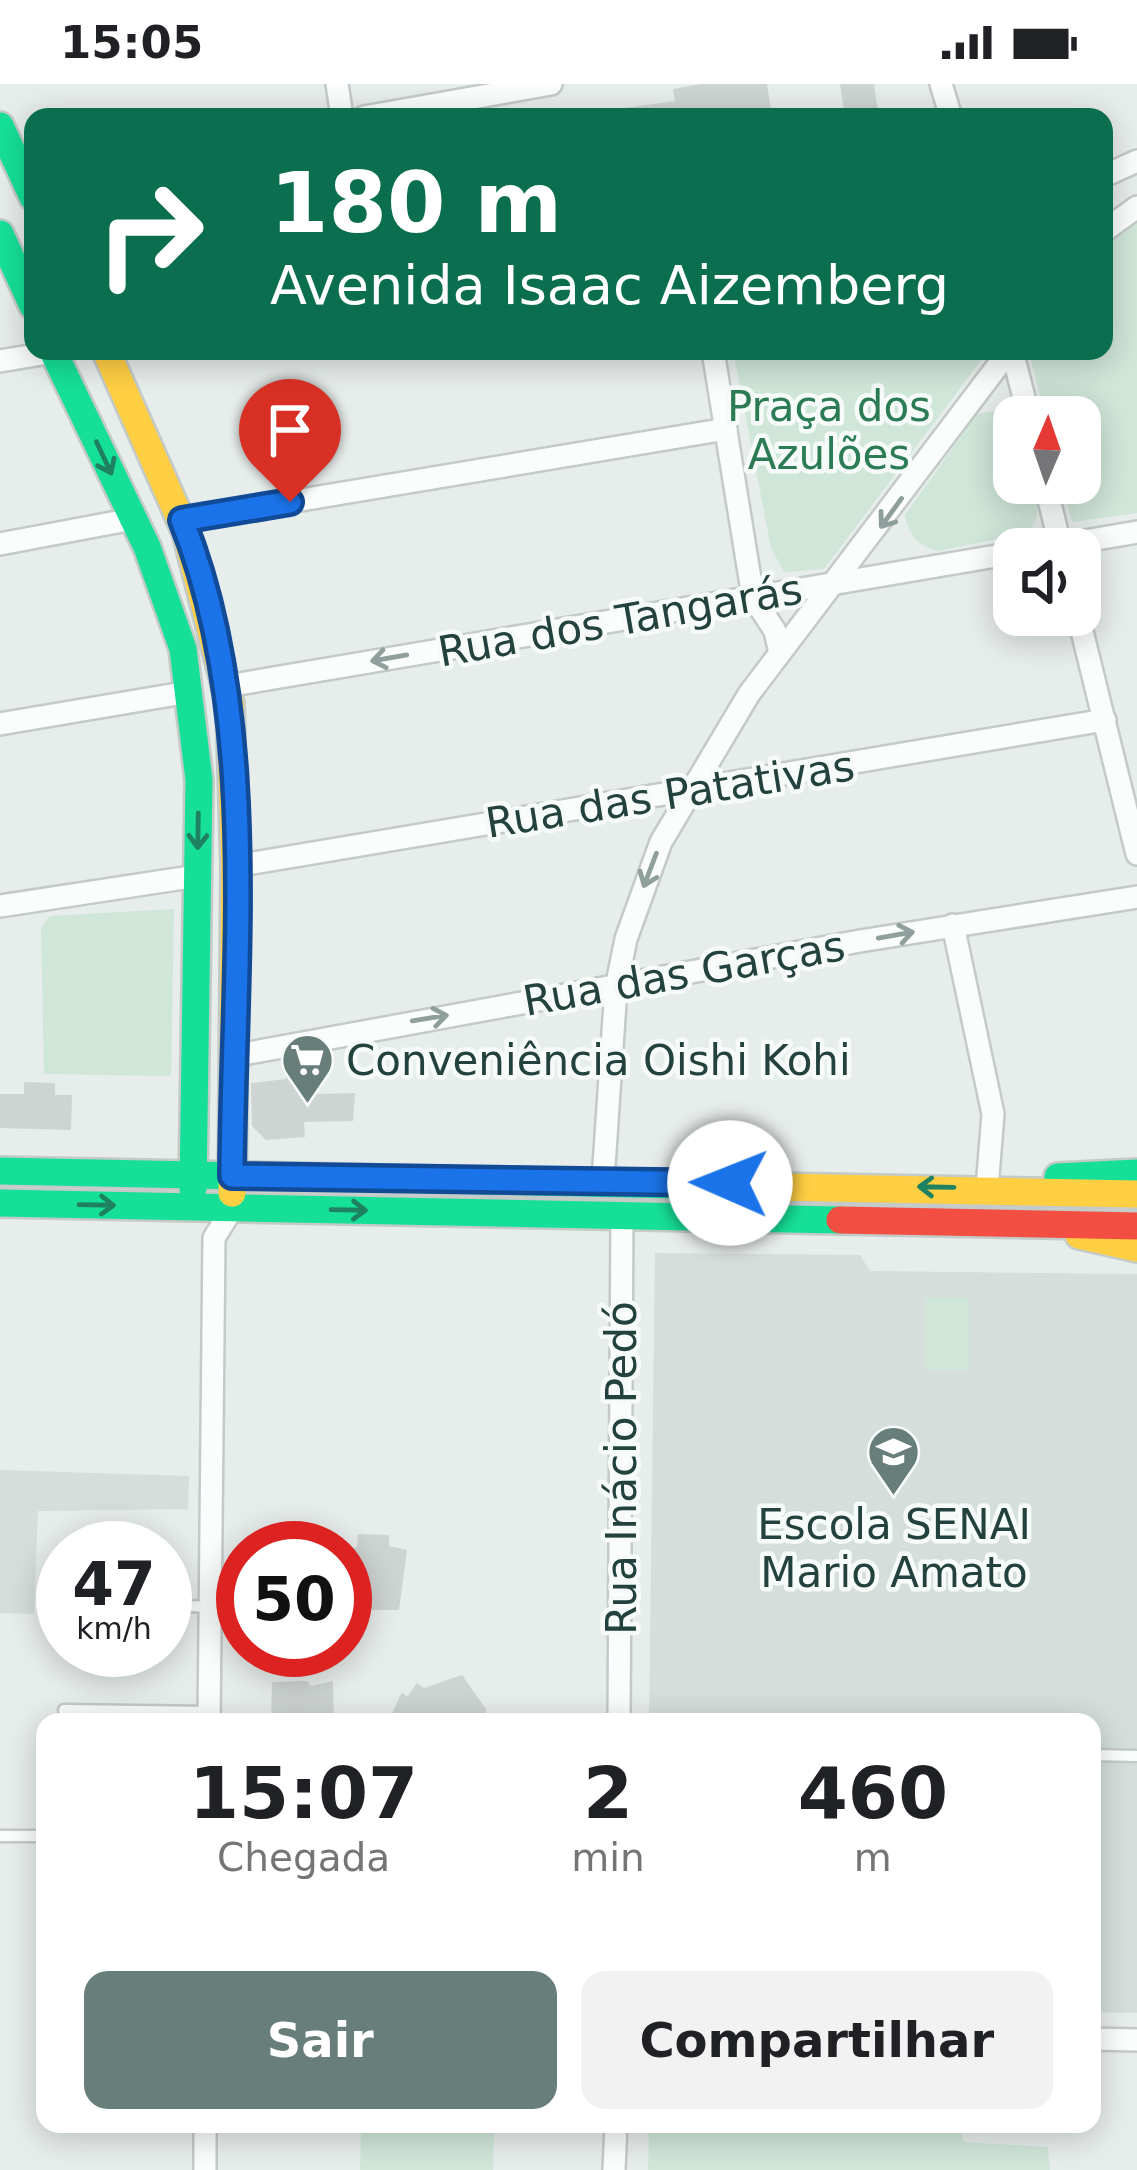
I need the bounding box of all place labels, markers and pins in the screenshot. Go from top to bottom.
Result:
pin [239,379,341,502]
supermarket icon: Conveniência Oishi Kohi [279,1032,335,1106]
place label: Conveniência Oishi Kohi [346,1036,851,1085]
school or university icon: Escola SENAI Mario Amato [866,1424,922,1498]
place label: Escola SENAI Mario Amato [757,1500,1031,1597]

